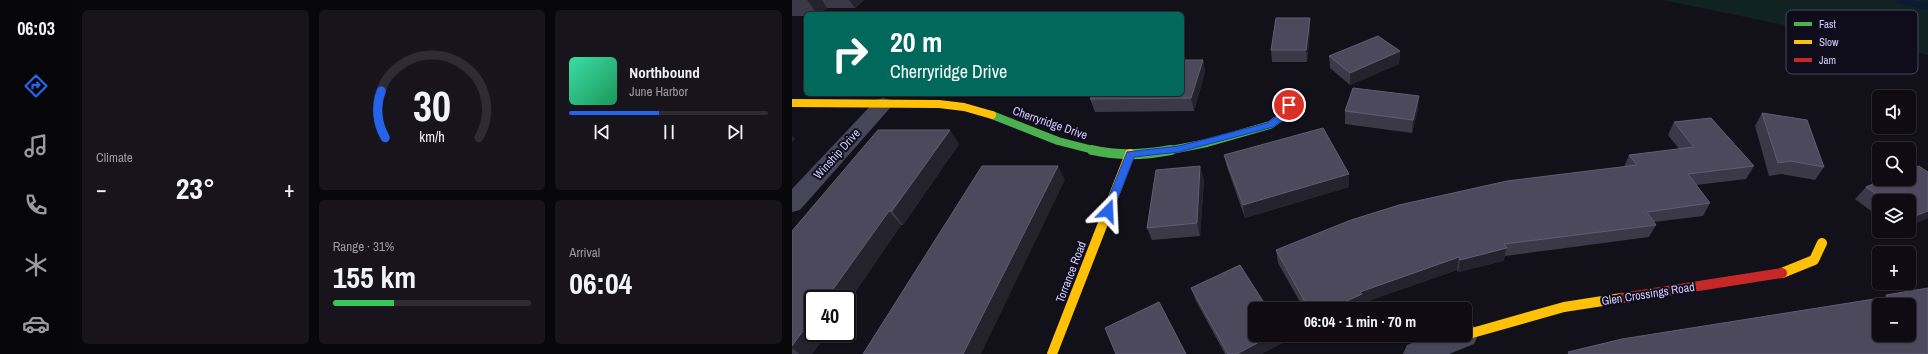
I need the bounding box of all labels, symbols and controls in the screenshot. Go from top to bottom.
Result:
legend [1786,10,1918,74]
text: 06:03 [17,16,55,41]
text: Fast [1819,17,1837,31]
text: 20 m [890,23,942,61]
icon: right [824,28,876,80]
text: Slow [1819,35,1839,49]
text: Jam [1819,53,1836,67]
text: Cherryridge Drive [890,59,1007,84]
text: Northbound [629,62,700,83]
icon: directions [22,72,50,100]
text: 30 [413,78,451,134]
text: June Harbor [629,83,688,100]
pin [1272,88,1306,122]
map controls [1872,90,1916,342]
button: sound [1872,90,1916,134]
icon: arrive [1278,94,1300,116]
street label: Cherryridge Drive [1010,103,1090,143]
icon: previous [591,121,613,143]
icon: pause [658,121,680,143]
icon: next [724,121,746,143]
street label: Winship Drive [810,125,864,183]
text: km/h [419,127,445,146]
icon: music [22,132,50,160]
button: search [1872,142,1916,186]
text: Climate [96,149,133,166]
text: 23° [176,168,215,208]
text: − [96,174,107,204]
text: + [284,174,295,204]
position arrow [1087,190,1129,232]
icon: phone [22,191,50,219]
button: layers [1872,194,1916,238]
text: Range · 31% [333,238,394,255]
street label: Torrance Road [1052,239,1090,305]
text: Arrival [569,244,600,261]
button: + [1872,246,1916,290]
icon: climate [22,251,50,279]
text: 155 km [333,257,416,297]
text: 06:04 [569,263,632,303]
street label: Glen Crossings Road [1600,279,1696,309]
speed limit sign: 40 [804,290,856,342]
button: − [1872,298,1916,342]
icon: car [22,310,50,338]
text: 06:04 · 1 min · 70 m [1304,311,1416,332]

